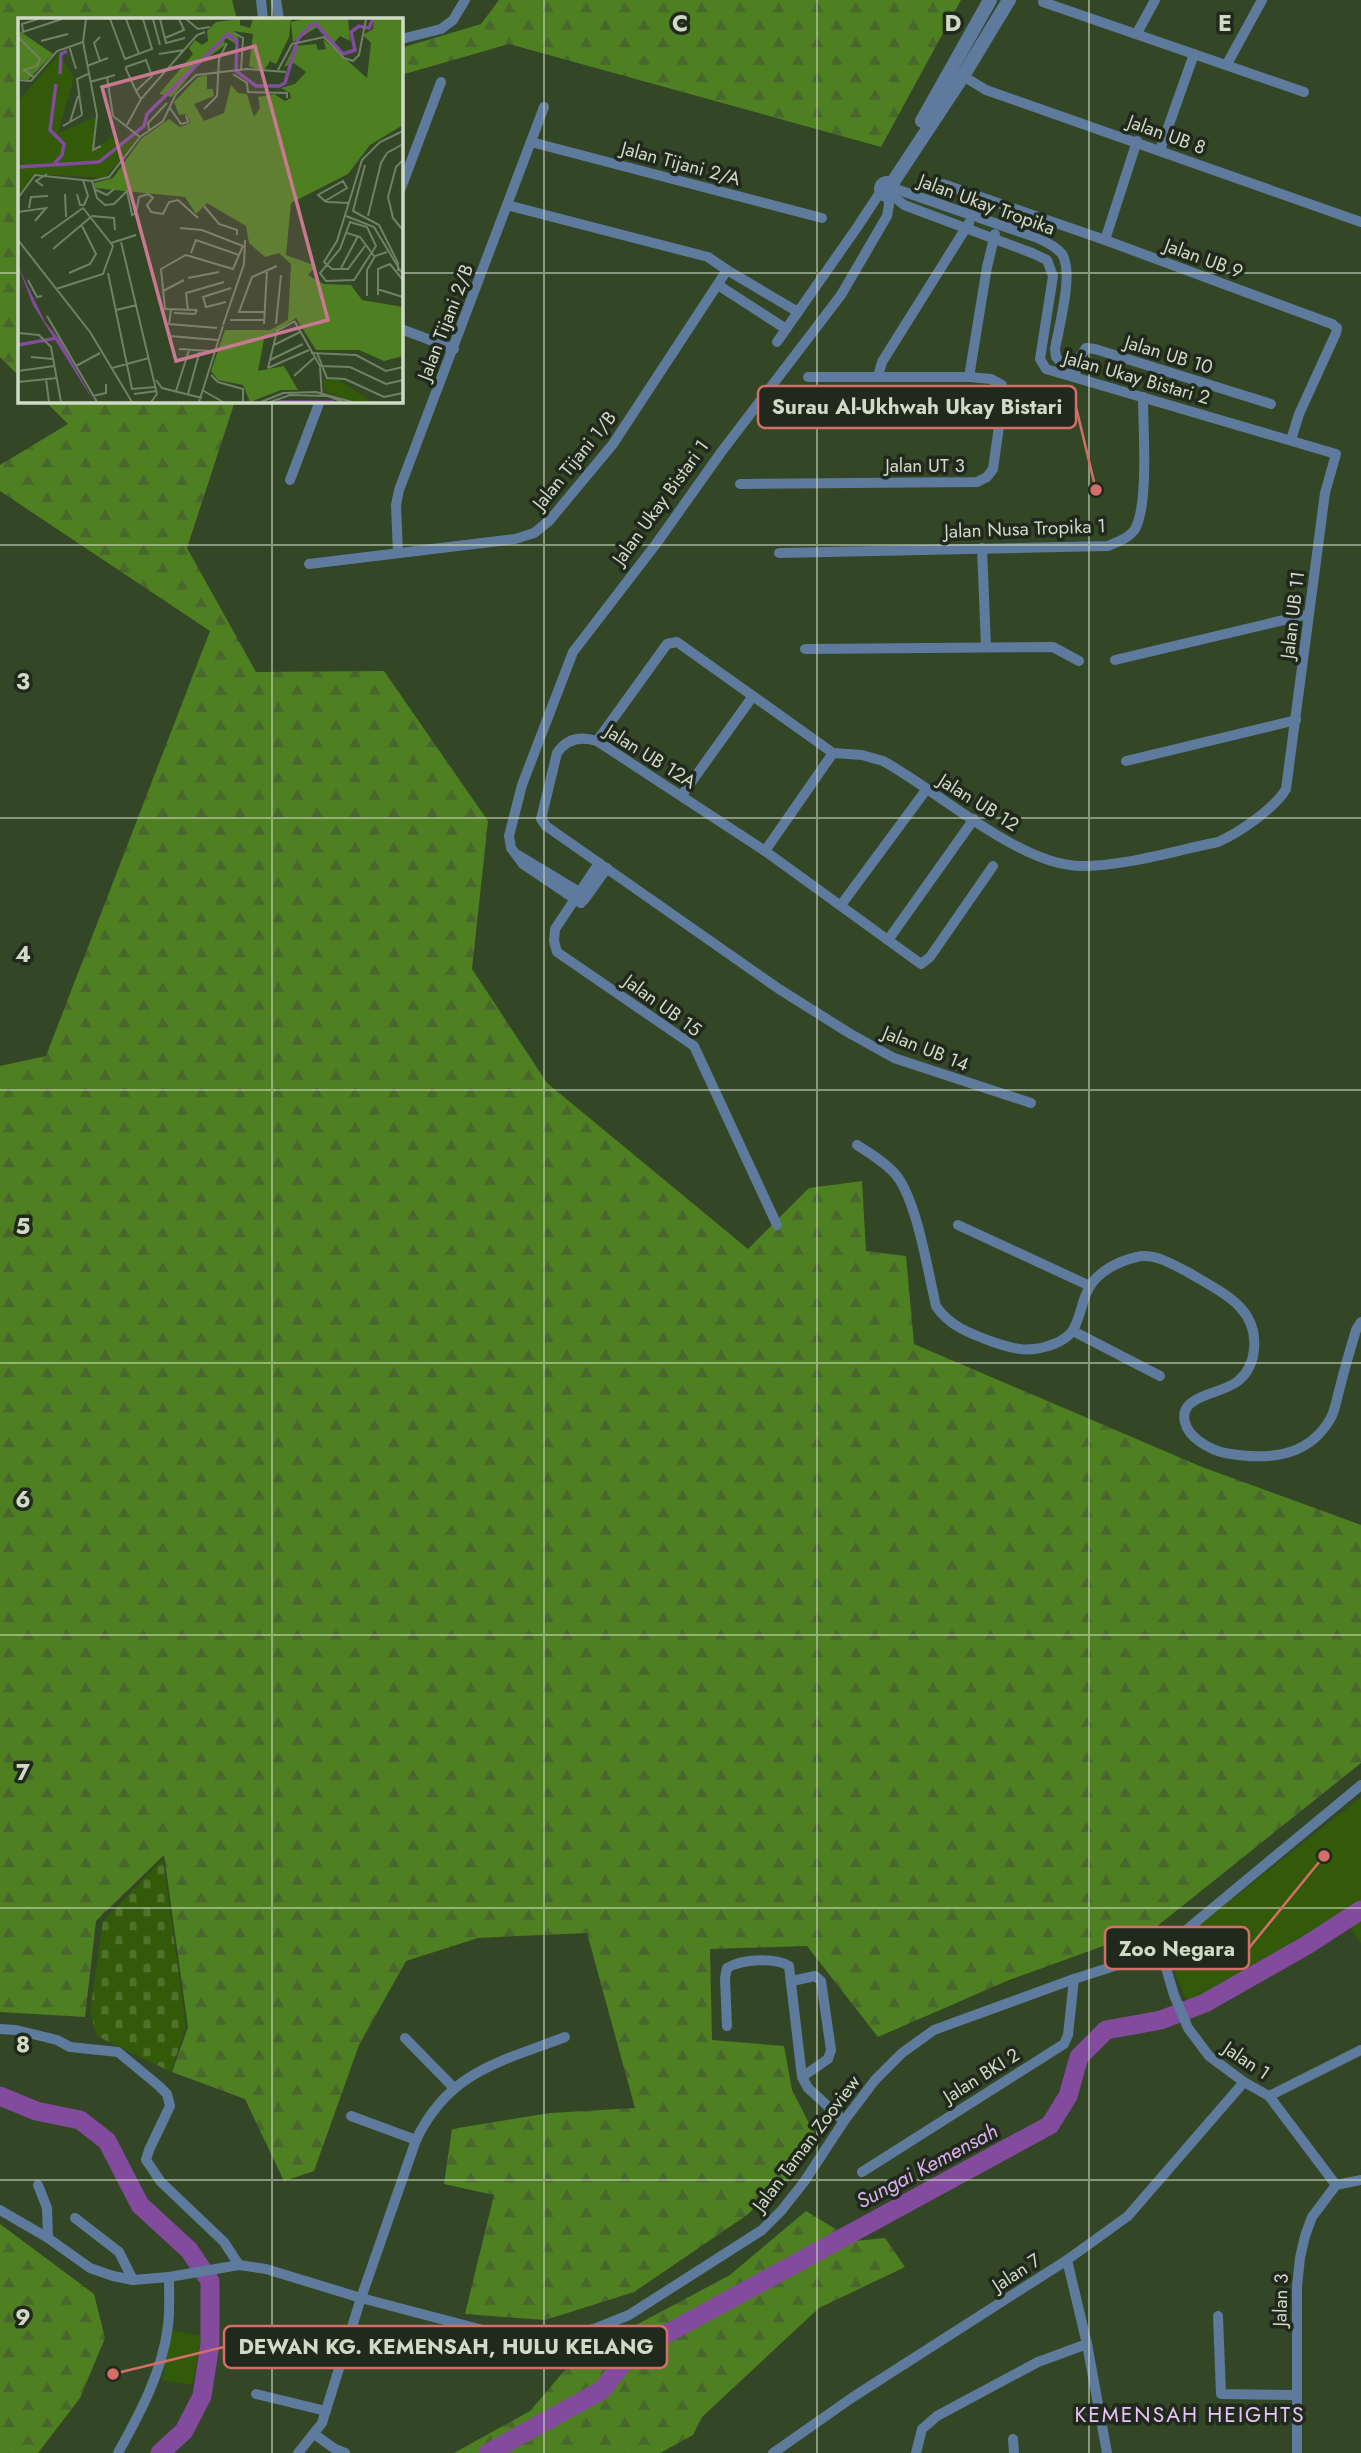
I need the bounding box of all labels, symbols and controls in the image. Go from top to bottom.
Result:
text: C [672,6,688,40]
text: D [945,6,962,40]
text: E [1218,6,1232,40]
inset map [18,18,402,402]
street label: Jalan UB 8 [1121,107,1210,161]
street label: Jalan Tijani 2/A [615,134,744,192]
street label: Jalan Ukay Tropika [912,166,1059,242]
street label: Jalan UB 9 [1158,231,1247,285]
street label: Jalan Tijani 2/B [410,260,480,387]
street label: Jalan UB 10 [1119,327,1216,381]
street label: Jalan Ukay Bistari 2 [1058,343,1213,411]
callout: Surau Al-Ukhwah Ukay Bistari [758,386,1076,428]
text: Surau Al-Ukhwah Ukay Bistari [772,392,1062,422]
street label: Jalan Tijani 1/B [524,405,623,518]
street label: Jalan Ukay Bistari 1 [604,434,715,573]
street label: Jalan UT 3 [882,452,965,479]
street label: Jalan Nusa Tropika 1 [941,512,1106,545]
street label: Jalan UB 11 [1273,570,1311,663]
text: 3 [16,664,30,698]
street label: Jalan UB 12A [597,716,702,795]
street label: Jalan UB 12 [931,765,1024,838]
text: 4 [15,937,31,971]
street label: Jalan UB 15 [616,966,707,1043]
street label: Jalan UB 14 [876,1018,973,1078]
text: 5 [16,1209,30,1243]
text: 6 [15,1482,31,1516]
text: 7 [16,1755,30,1789]
callout: Zoo Negara [1105,1927,1249,1969]
text: Zoo Negara [1119,1934,1235,1964]
text: 8 [16,2027,30,2061]
street label: Jalan 1 [1215,2033,1276,2086]
street label: Jalan BKI 2 [935,2041,1025,2111]
street label: Jalan Taman Zooview [744,2069,867,2220]
water label: Sungai Kemensah [851,2116,1003,2216]
street label: Jalan 7 [984,2247,1046,2300]
street label: Jalan 3 [1266,2273,1295,2330]
text: 9 [15,2300,31,2334]
callout: DEWAN KG. KEMENSAH, HULU KELANG [224,2326,667,2368]
text: DEWAN KG. KEMENSAH, HULU KELANG [238,2332,654,2362]
district label: KEMENSAH HEIGHTS [1074,2400,1306,2430]

